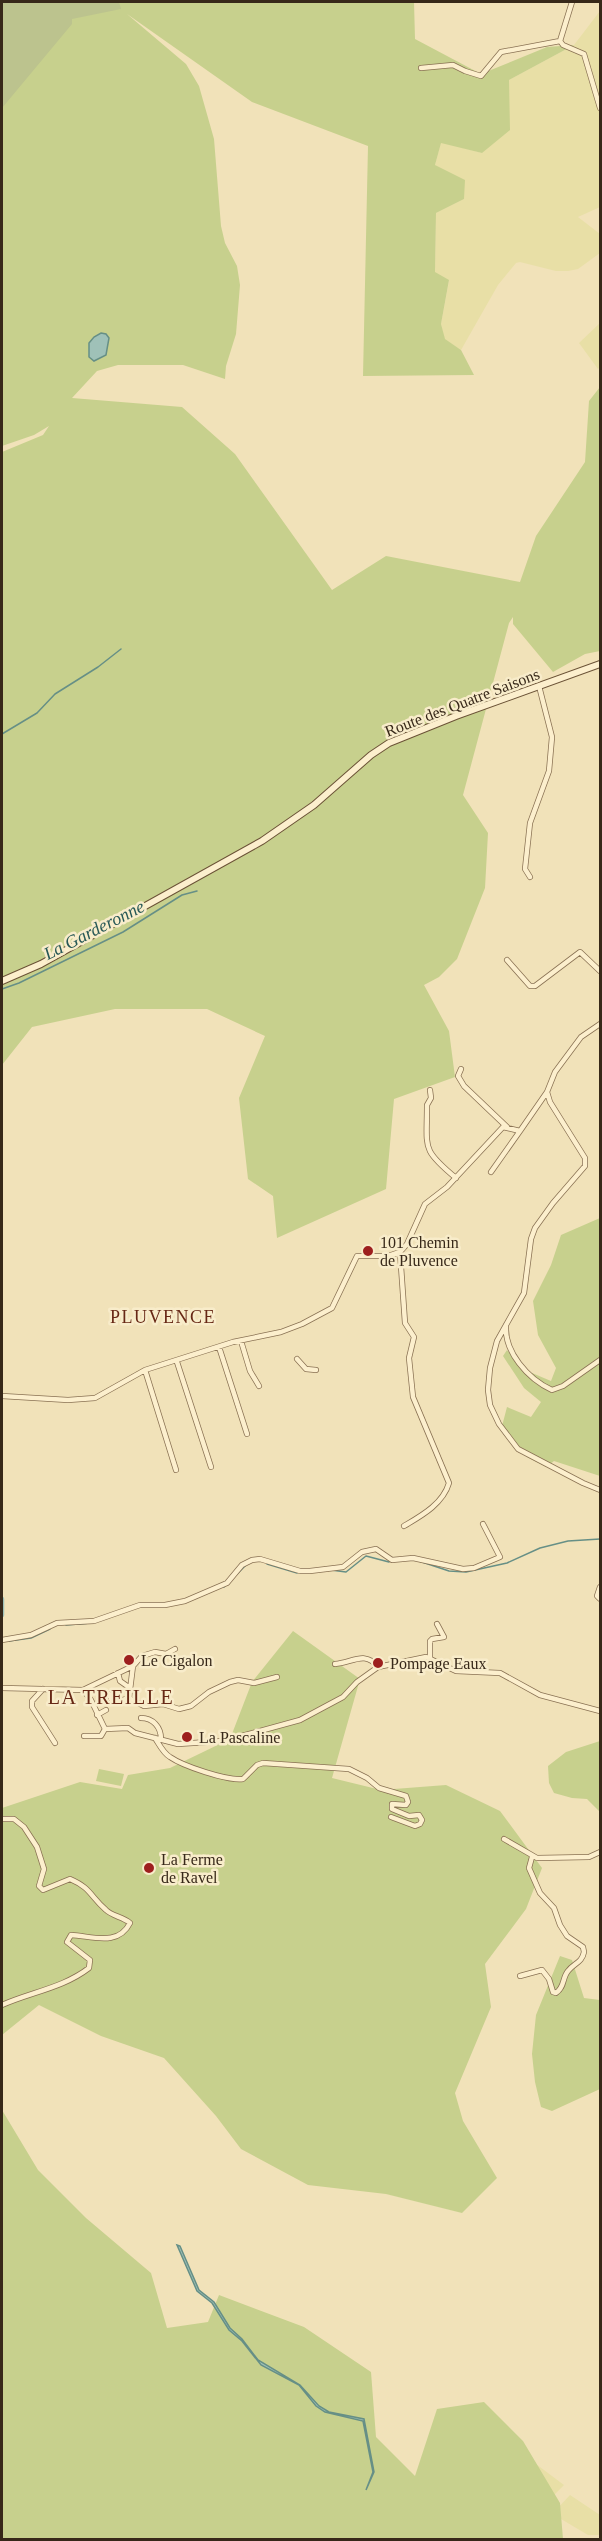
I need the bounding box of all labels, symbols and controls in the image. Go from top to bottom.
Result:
street label: Route des Quatre Saisons [383,665,542,740]
water label: La Garderonne [39,896,148,964]
place label: 101 Chemin de Pluvence [380,1234,459,1269]
marker: 101 Chemin de Pluvence [361,1244,375,1258]
district label: PLUVENCE [110,1307,216,1327]
place label: Le Cigalon [141,1652,213,1670]
marker: Le Cigalon [122,1653,136,1667]
place label: Pompage Eaux [390,1655,486,1673]
marker: Pompage Eaux [371,1656,385,1670]
district label: LA TREILLE [48,1686,174,1708]
place label: La Pascaline [199,1729,280,1746]
marker: La Pascaline [180,1730,194,1744]
place label: La Ferme de Ravel [161,1851,223,1886]
marker: La Ferme de Ravel [142,1861,156,1875]

